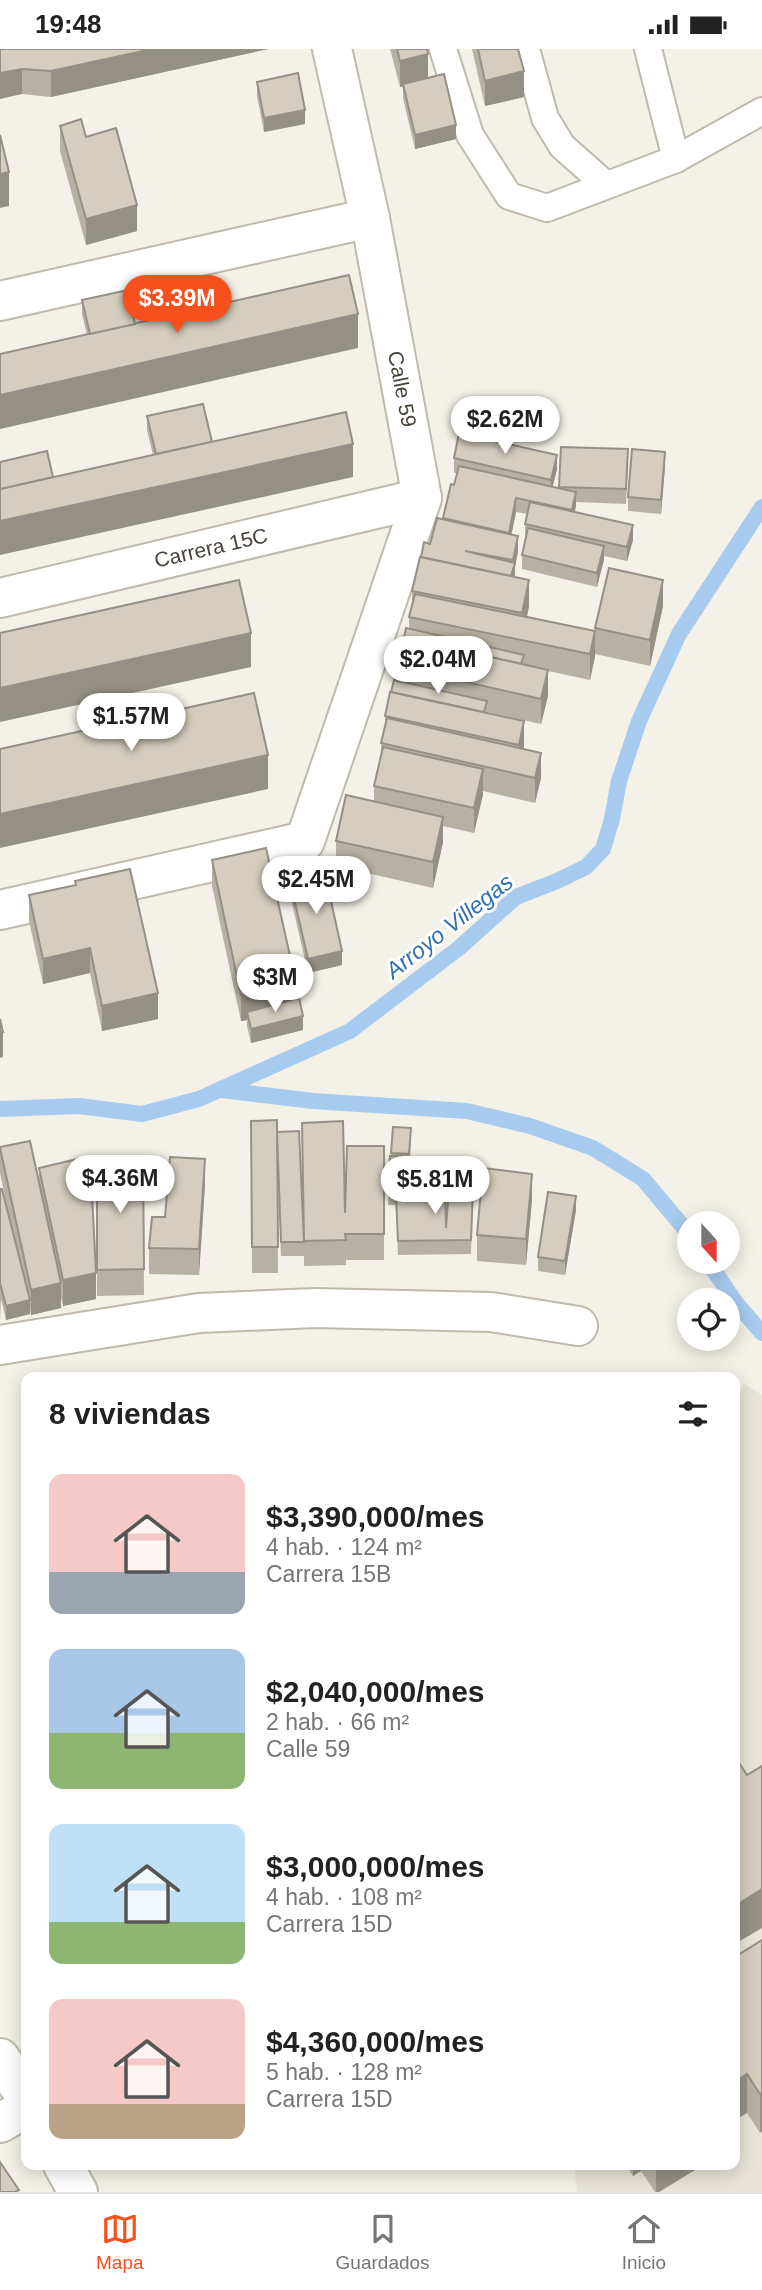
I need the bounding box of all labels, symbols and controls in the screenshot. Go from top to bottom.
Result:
text: 19:48 [35,9,102,39]
pin: $3.39M [120,275,234,335]
text: $3.39M [139,285,215,311]
street label: Calle 59 [384,349,421,429]
pin: $2.62M [448,397,562,456]
text: $2.62M [467,406,543,432]
street label: Carrera 15C [152,523,270,572]
pin: $2.04M [381,637,495,696]
text: $2.04M [400,646,476,672]
pin: $1.57M [74,693,188,753]
text: $1.57M [93,703,169,729]
pin: $2.45M [259,857,373,916]
text: $2.45M [278,866,354,892]
water label: Arroyo Villegas [379,868,518,985]
pin: $3M [241,955,309,1014]
text: $3M [253,964,297,990]
pin: $4.36M [63,1155,177,1215]
pin: $5.81M [378,1157,492,1216]
text: $4.36M [82,1165,158,1191]
text: $5.81M [397,1166,473,1192]
north arrow [677,1211,740,1274]
map controls [677,1211,740,1351]
button: locate [677,1288,740,1351]
icon: filters [674,1395,712,1433]
text: 8 viviendas [49,1397,211,1430]
text: $3,390,000/mes [266,1500,485,1533]
icon: home [105,1502,189,1586]
text: 4 hab. · 124 m² [266,1534,422,1560]
text: Carrera 15B [266,1561,391,1587]
text: $2,040,000/mes [266,1675,485,1708]
icon: home [105,1677,189,1761]
text: 2 hab. · 66 m² [266,1709,409,1735]
text: Calle 59 [266,1736,350,1762]
text: $3,000,000/mes [266,1850,485,1883]
icon: home [105,1852,189,1936]
text: 4 hab. · 108 m² [266,1884,422,1910]
text: Carrera 15D [266,1911,393,1937]
text: $4,360,000/mes [266,2025,485,2058]
icon: home [105,2027,189,2111]
text: 5 hab. · 128 m² [266,2059,422,2085]
text: Carrera 15D [266,2086,393,2112]
tab: Mapa [96,2210,144,2274]
tab: Guardados [336,2210,430,2274]
tab: Inicio [622,2210,666,2274]

